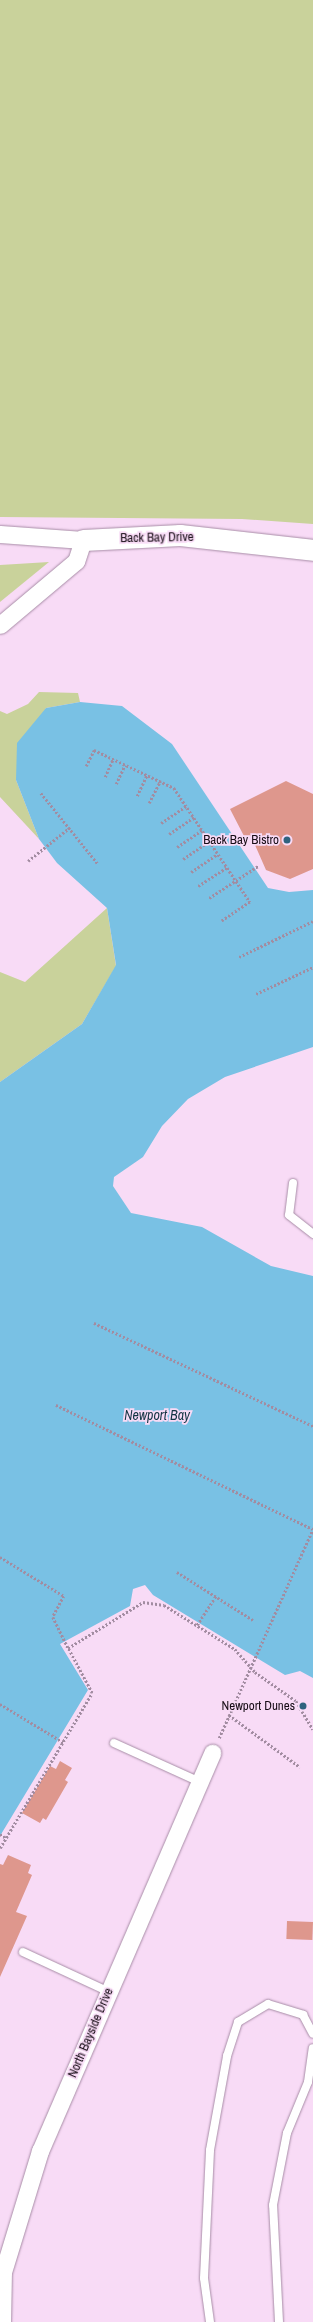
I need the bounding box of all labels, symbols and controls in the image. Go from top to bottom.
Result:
street label: Back Bay Drive [120,530,194,546]
place label: Back Bay Bistro [203,832,279,848]
marker: Back Bay Bistro [282,835,292,845]
water label: Newport Bay [124,1407,190,1423]
place label: Newport Dunes [222,1698,295,1714]
marker: Newport Dunes [298,1701,308,1711]
street label: North Bayside Drive [65,1986,117,2080]

